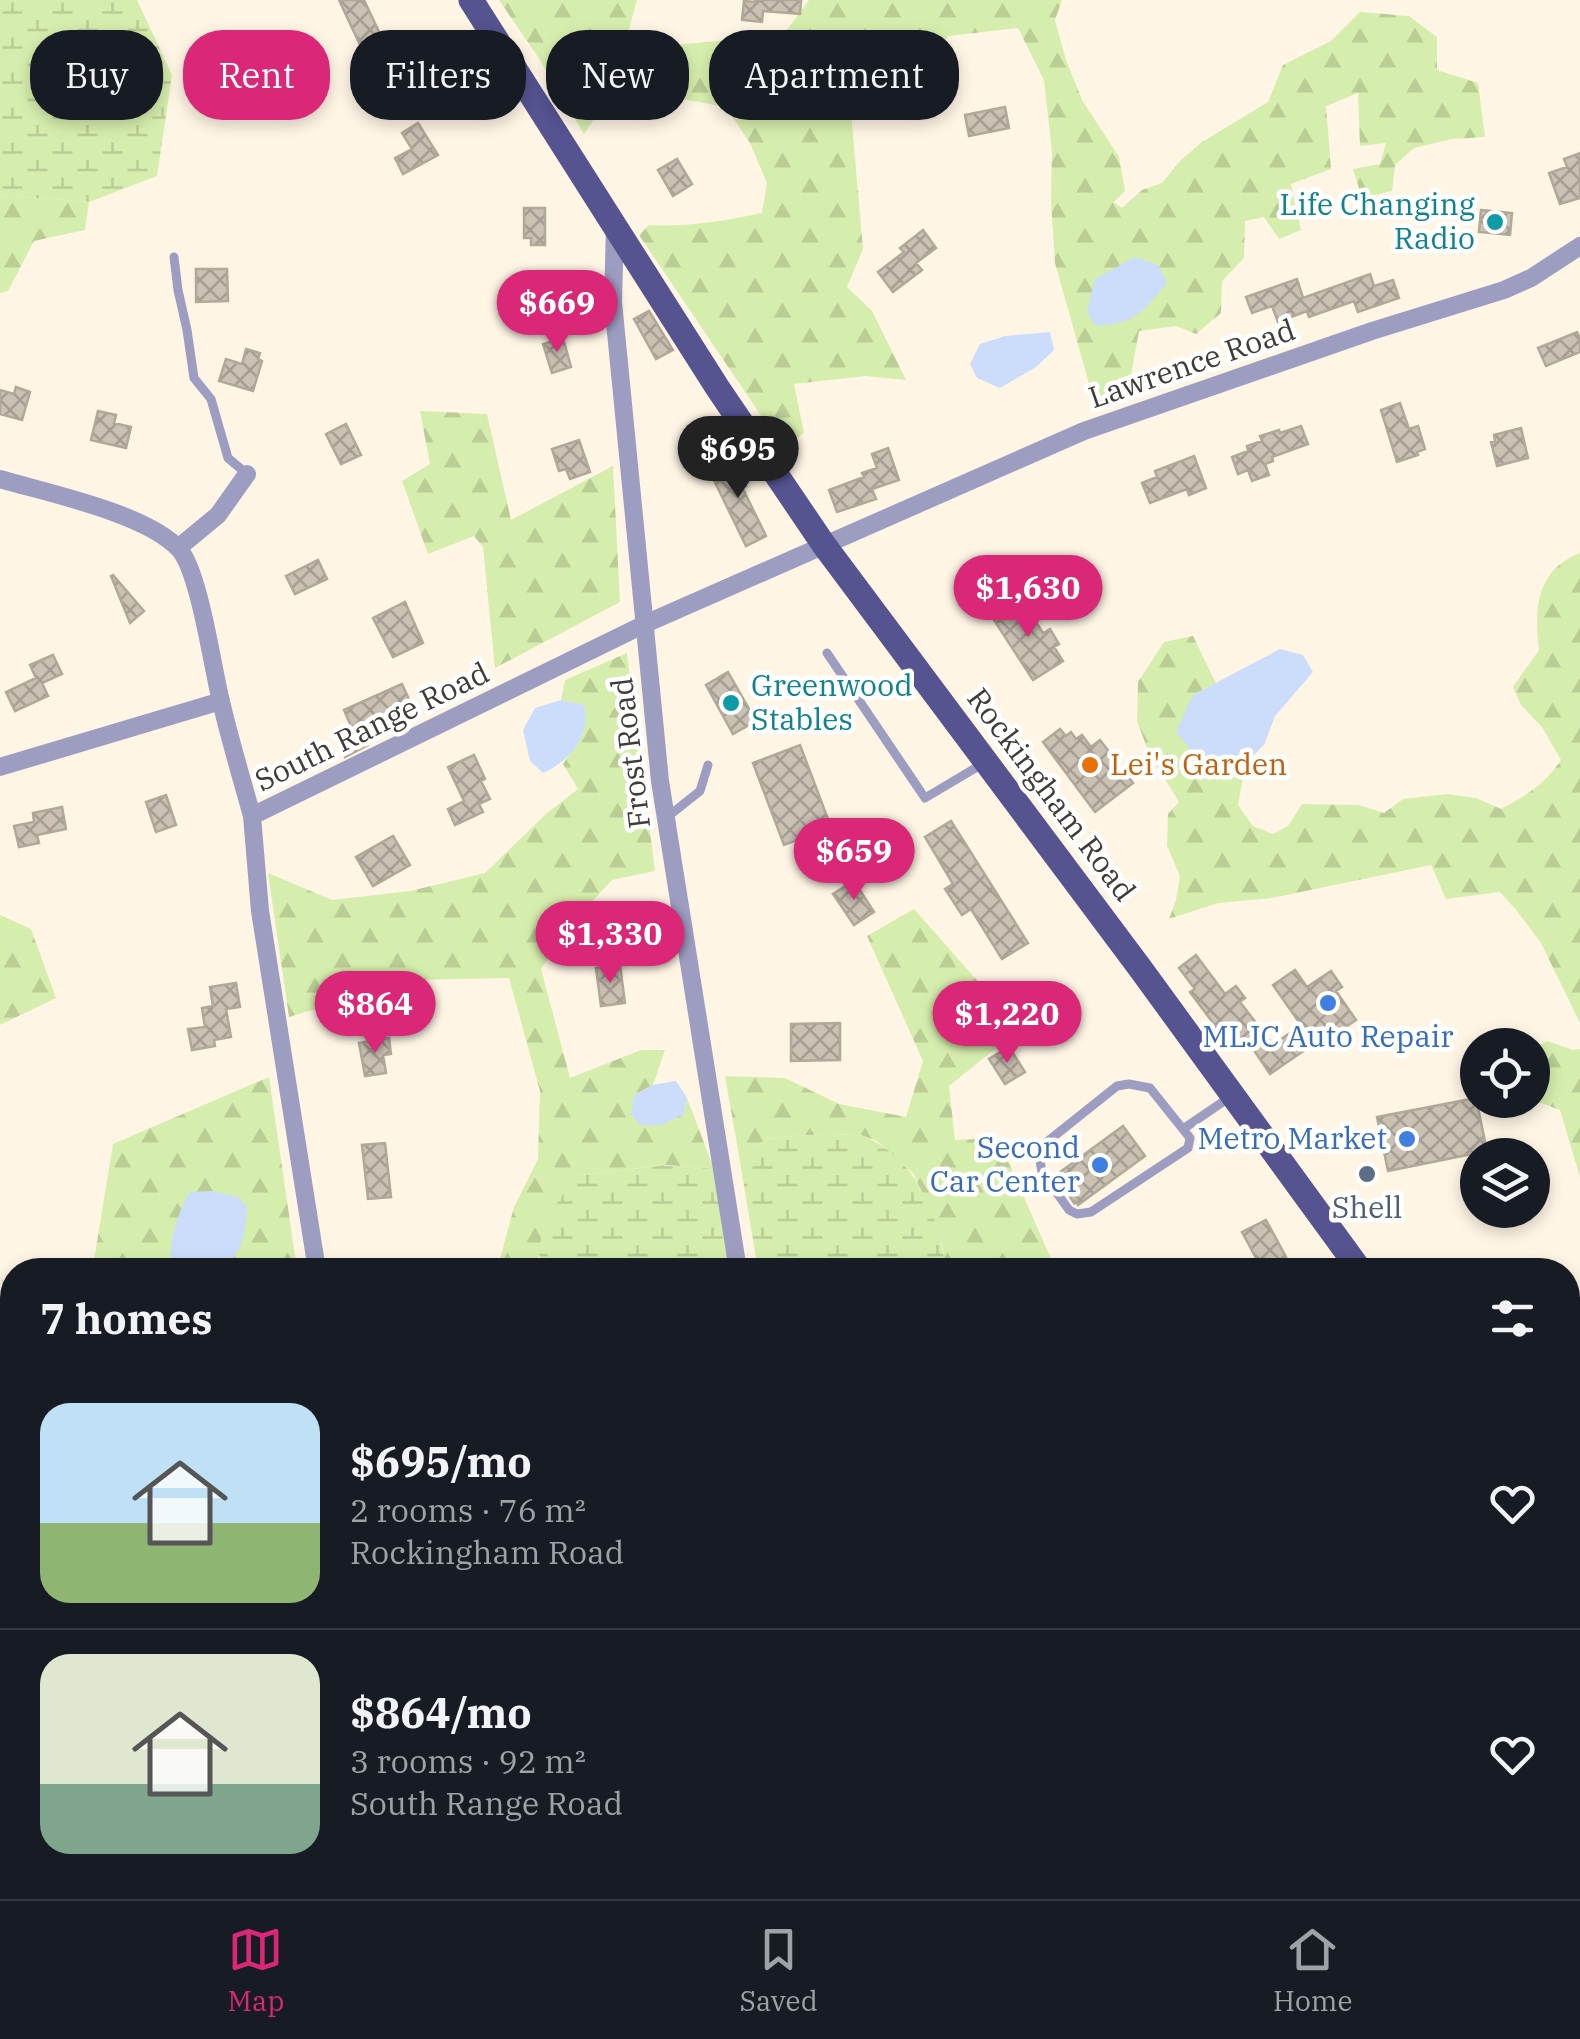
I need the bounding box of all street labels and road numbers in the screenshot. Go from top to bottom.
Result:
street label: Lawrence Road [1083,309,1300,416]
street label: South Range Road [248,652,495,799]
street label: Frost Road [601,675,658,831]
street label: Rockingham Road [959,680,1145,908]

